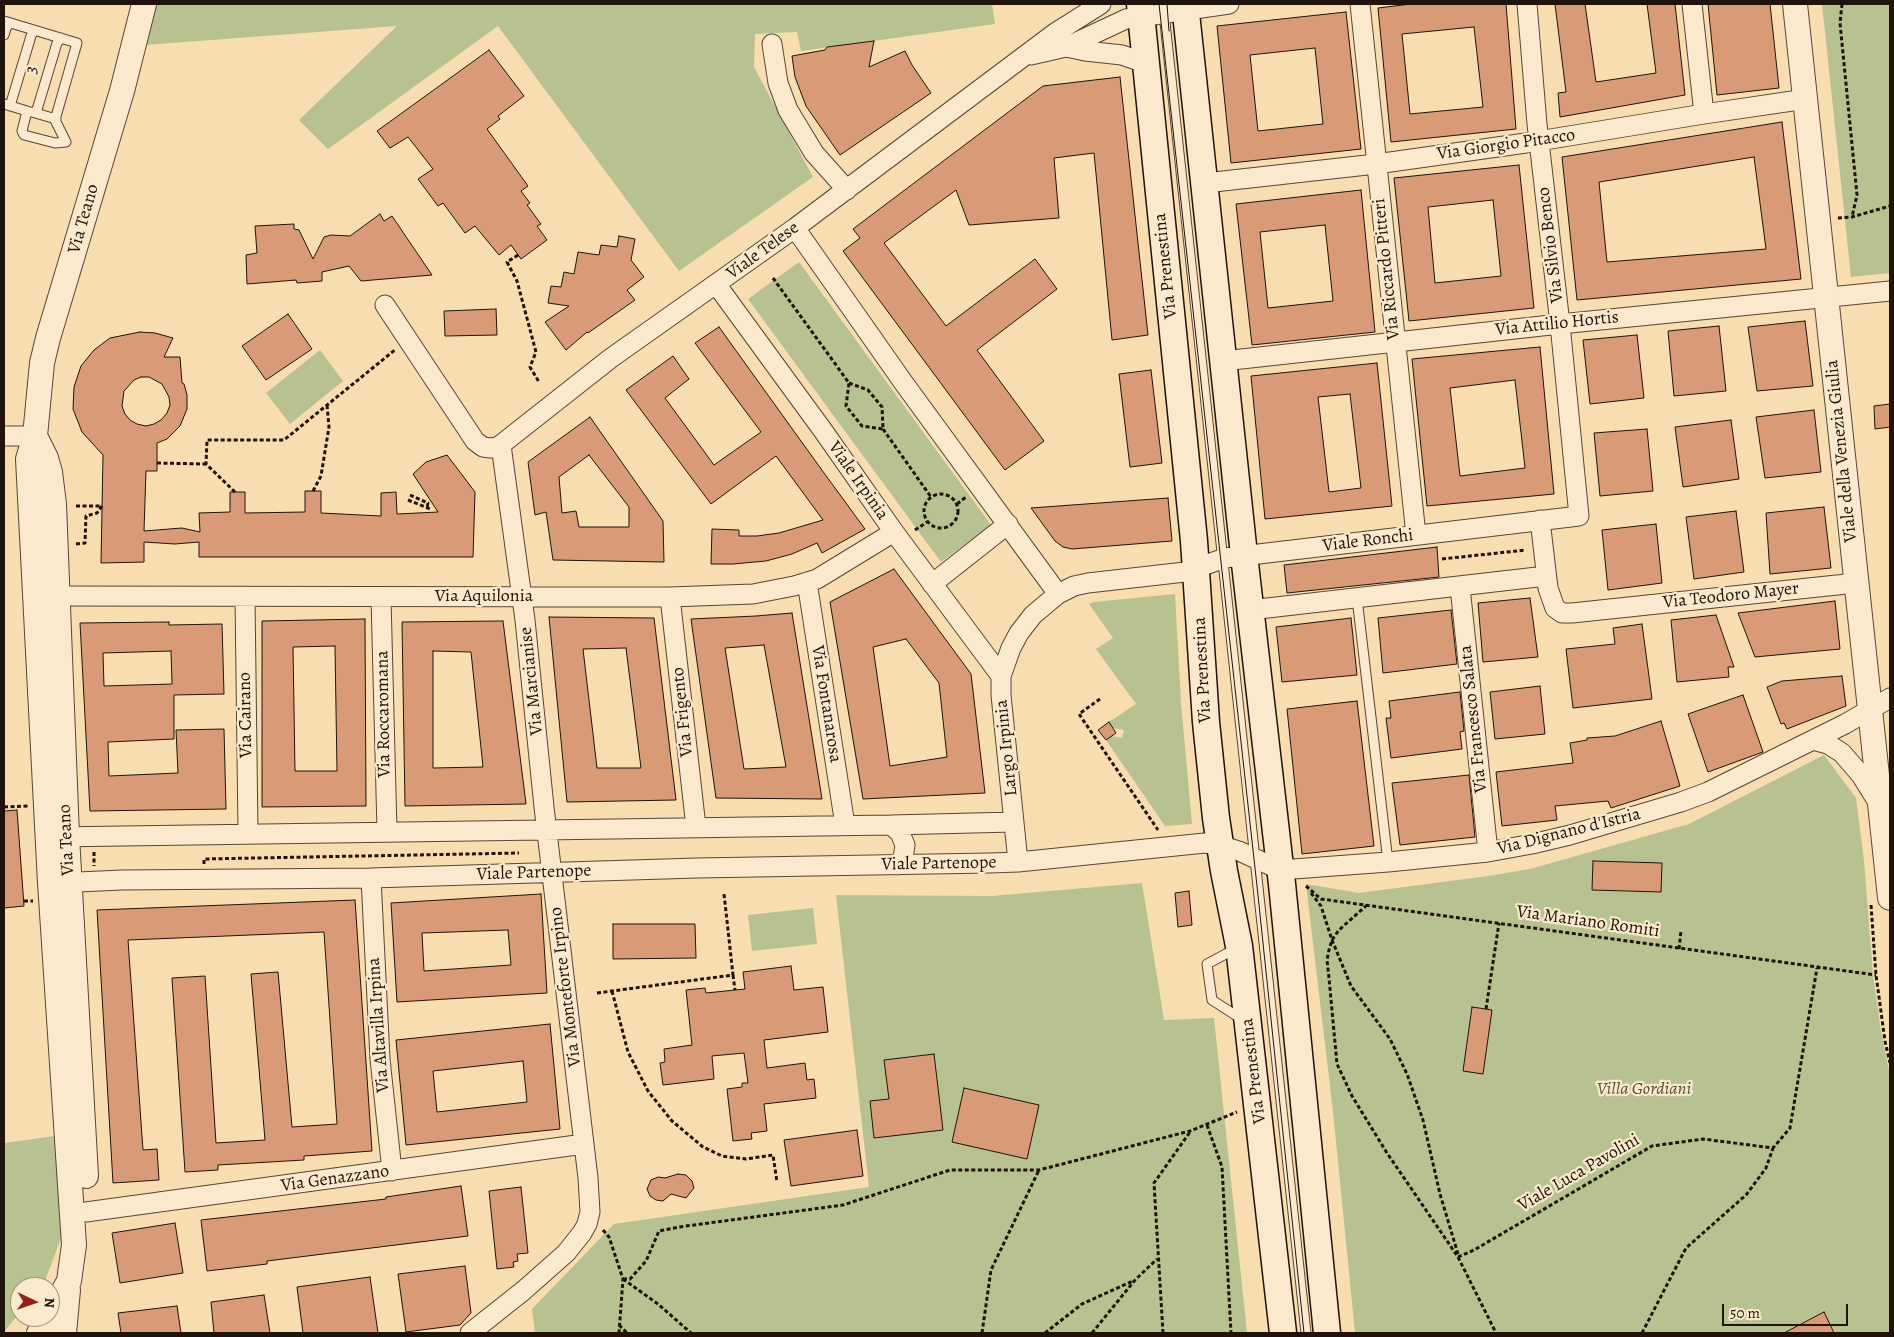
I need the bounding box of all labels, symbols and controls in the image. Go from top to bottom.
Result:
street label: 3 [21,63,43,77]
street label: Via Giorgio Pitacco [1436,125,1576,165]
street label: Via Teano [64,182,104,256]
street label: Via Silvio Benco [1533,186,1569,304]
street label: Via Riccardo Pitteri [1369,197,1405,341]
street label: Via Prenestina [1150,212,1182,320]
street label: Viale Telese [723,217,803,285]
street label: Via Attilio Hortis [1494,307,1620,341]
street label: Viale della Venezia Giulia [1822,359,1862,543]
street label: Viale Irpinia [823,438,893,524]
street label: Viale Ronchi [1321,525,1415,557]
street label: Via Teodoro Mayer [1662,578,1800,614]
street label: Via Aquilonia [435,586,533,608]
street label: Via Prenestina [1189,616,1217,724]
street label: Via Marcianise [516,626,548,736]
street label: Via Fontanarosa [806,644,846,764]
street label: Via Francesco Salata [1456,644,1492,794]
street label: Via Roccaromana [372,650,396,778]
street label: Via Frigento [668,666,698,758]
street label: Via Cairano [234,672,258,758]
street label: Largo Irpinia [991,699,1023,797]
street label: Via Teano [54,804,80,876]
street label: Via Dignano d'Istria [1495,804,1643,860]
street label: Viale Partenope [881,852,997,876]
street label: Viale Partenope [476,860,592,886]
street label: Via Mariano Romiti [1515,901,1661,943]
street label: Via Monteforte Irpino [545,906,587,1068]
street label: Via Altavilla Irpina [363,957,395,1093]
street label: Via Prenestina [1237,1017,1271,1125]
park label: Villa Gordiani [1597,1079,1691,1101]
street label: Viale Luca Pavolini [1514,1129,1644,1217]
street label: Via Genazzano [280,1161,390,1197]
north arrow [10,1277,60,1327]
scale bar [1724,1294,1850,1326]
text: N [40,1297,59,1308]
text: 50 m [1730,1303,1760,1323]

